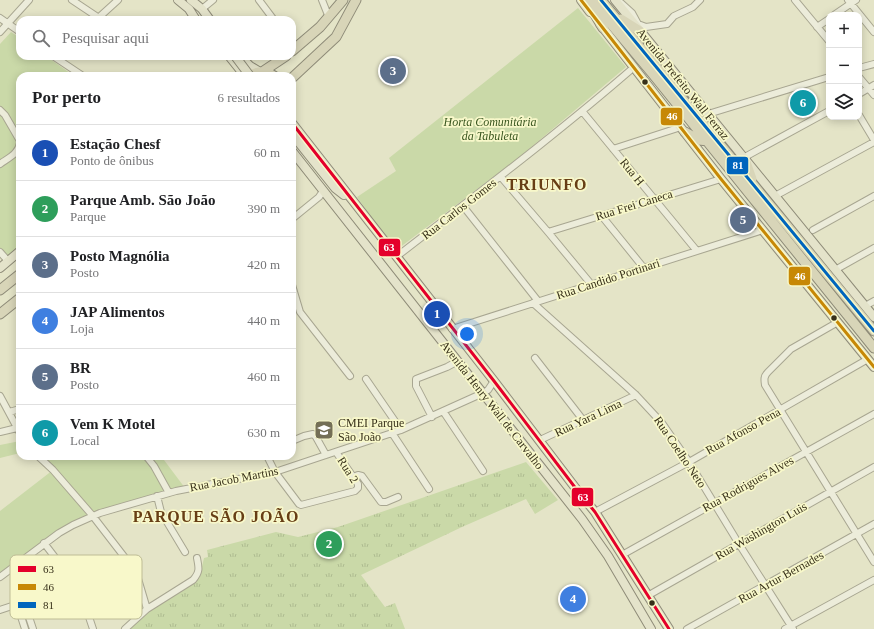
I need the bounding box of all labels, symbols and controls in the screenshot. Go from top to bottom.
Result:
map controls [826,12,862,120]
button: + [826,12,862,48]
search box [16,16,296,60]
street label: Avenida Prefeito Wall Ferraz [634,25,732,143]
icon: search [30,27,52,49]
text: Pesquisar aqui [62,30,149,46]
button: − [826,48,862,84]
pin: 3 [380,56,406,86]
unlabelled marker [640,77,650,87]
button: layers [826,84,862,120]
text: Por perto [32,88,101,107]
pin: 6 [790,88,816,118]
text: 6 resultados [218,90,280,105]
line badge: 46 [660,107,683,126]
text: 46 [667,110,678,122]
park label: Horta Comunitária da Tabuleta [442,115,537,143]
text: Estação Chesf [70,136,160,152]
text: 1 [42,145,48,160]
text: 60 m [254,145,280,160]
text: Ponto de ônibus [70,153,154,168]
street label: Rua H [617,156,647,189]
line badge: 81 [726,156,749,175]
text: 81 [733,159,744,171]
street label: Rua Carlos Gomes [419,175,499,242]
district label: TRIUNFO [507,176,587,193]
street label: Rua Frei Caneca [594,186,675,223]
text: Parque Amb. São João [70,192,216,208]
text: 2 [42,201,48,216]
text: 390 m [247,201,280,216]
pin: 5 [730,205,756,235]
text: Parque [70,209,106,224]
line badge: 63 [378,238,401,257]
text: 63 [384,241,395,253]
text: Posto Magnólia [70,248,170,264]
street label: Rua Candido Portinari [554,255,662,302]
text: 3 [42,257,48,272]
text: 420 m [247,257,280,272]
text: Posto [70,265,99,280]
line badge: 46 [788,266,811,286]
text: 46 [795,270,806,282]
pin: 1 [424,299,450,329]
text: JAP Alimentos [70,304,165,320]
text: 4 [42,313,48,328]
text: 440 m [247,313,280,328]
unlabelled marker [829,313,839,323]
text: Loja [70,321,94,336]
your location [457,324,477,344]
street label: Avenida Henry Wall de Carvalho [437,338,547,472]
text: BR [70,360,91,376]
text: 5 [42,369,48,384]
text: 460 m [247,369,280,384]
text: Posto [70,377,99,392]
street label: Rua Yara Lima [552,396,624,440]
street label: Rua Afonso Pena [703,404,783,457]
street label: Rua Coelho Neto [651,414,709,490]
text: Vem K Motel [70,416,155,432]
place label: CMEI Parque São João [338,416,404,444]
school or university icon: CMEI Parque São João [313,419,335,441]
text: 6 [42,425,48,440]
text: 630 m [247,425,280,440]
text: Local [70,433,100,448]
street label: Rua Rodrigues Alves [700,453,796,515]
street label: Rua 2 [335,454,361,486]
street label: Rua Jacob Martins [188,463,280,494]
line badge: 63 [571,487,594,507]
text: 63 [578,491,589,503]
street label: Rua Washington Luis [713,499,810,563]
district label: PARQUE SÃO JOÃO [133,507,299,525]
pin: 2 [316,529,342,559]
street label: Rua Artur Bernades [736,548,826,606]
legend [10,555,142,619]
text: 63 [43,563,55,575]
text: 46 [43,581,55,593]
pin: 4 [560,584,586,614]
unlabelled marker [647,598,657,608]
text: 81 [43,599,54,611]

